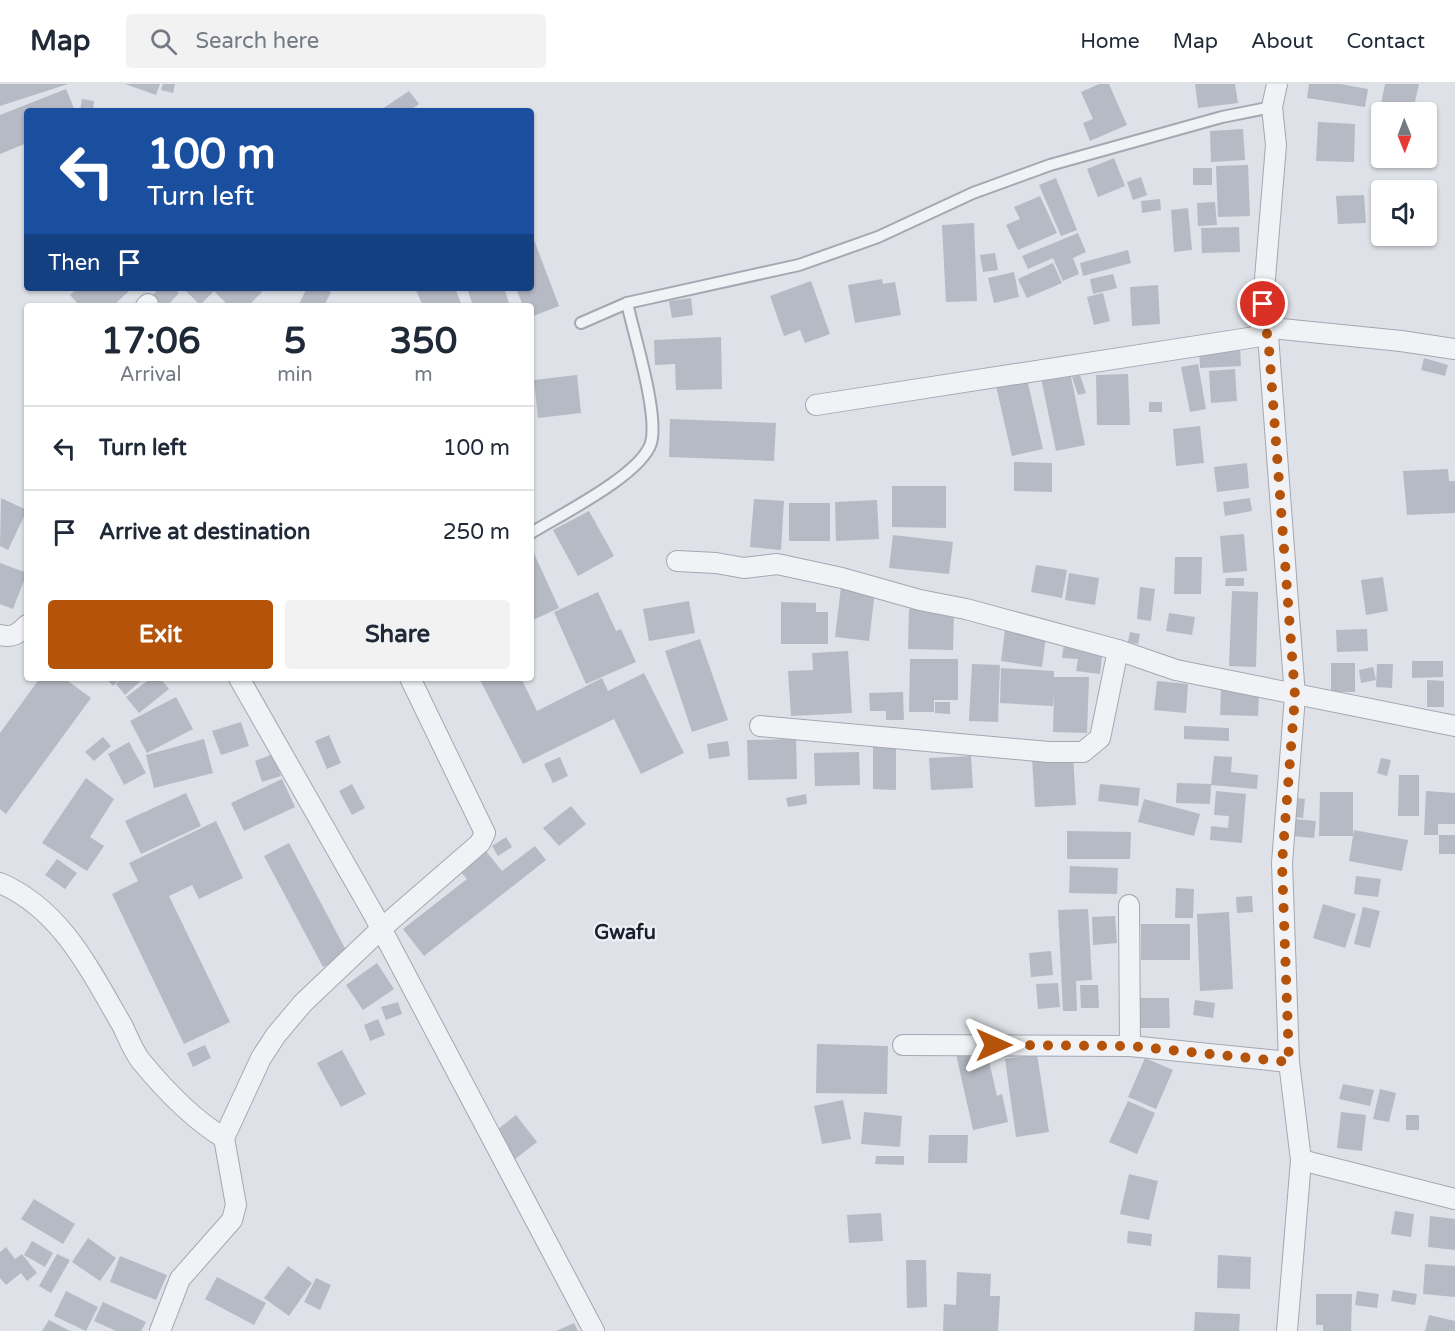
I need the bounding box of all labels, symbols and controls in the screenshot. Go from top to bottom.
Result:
search box [126,14,546,68]
text: Map [30,24,90,58]
icon: search [147,25,180,58]
text: Search here [195,28,319,54]
text: Home [1080,29,1140,54]
text: Map [1173,29,1218,54]
text: About [1251,29,1313,54]
text: Contact [1346,29,1425,54]
north arrow [1371,102,1437,168]
map controls [1371,102,1437,246]
text: 100 m [147,129,276,180]
icon: left [48,132,126,210]
text: Turn left [147,180,254,213]
button: sound [1371,180,1437,246]
icon: arrive [113,246,146,279]
text: Then [48,250,101,276]
pin [1237,278,1288,329]
icon: arrive [1246,287,1279,320]
text: 17:06 [101,320,201,363]
text: 5 [284,320,306,363]
text: 350 [389,320,457,363]
text: Arrival [120,363,182,387]
text: min [277,363,313,387]
text: m [414,363,433,387]
icon: left [48,432,81,465]
text: Turn left [99,435,187,461]
text: 100 m [443,435,510,461]
icon: arrive [48,516,81,549]
text: Arrive at destination [99,519,310,545]
text: 250 m [443,519,510,545]
button: Exit [48,600,273,669]
button: Share [285,600,510,669]
district label: Gwafu [594,921,656,945]
position arrow [962,1013,1026,1077]

